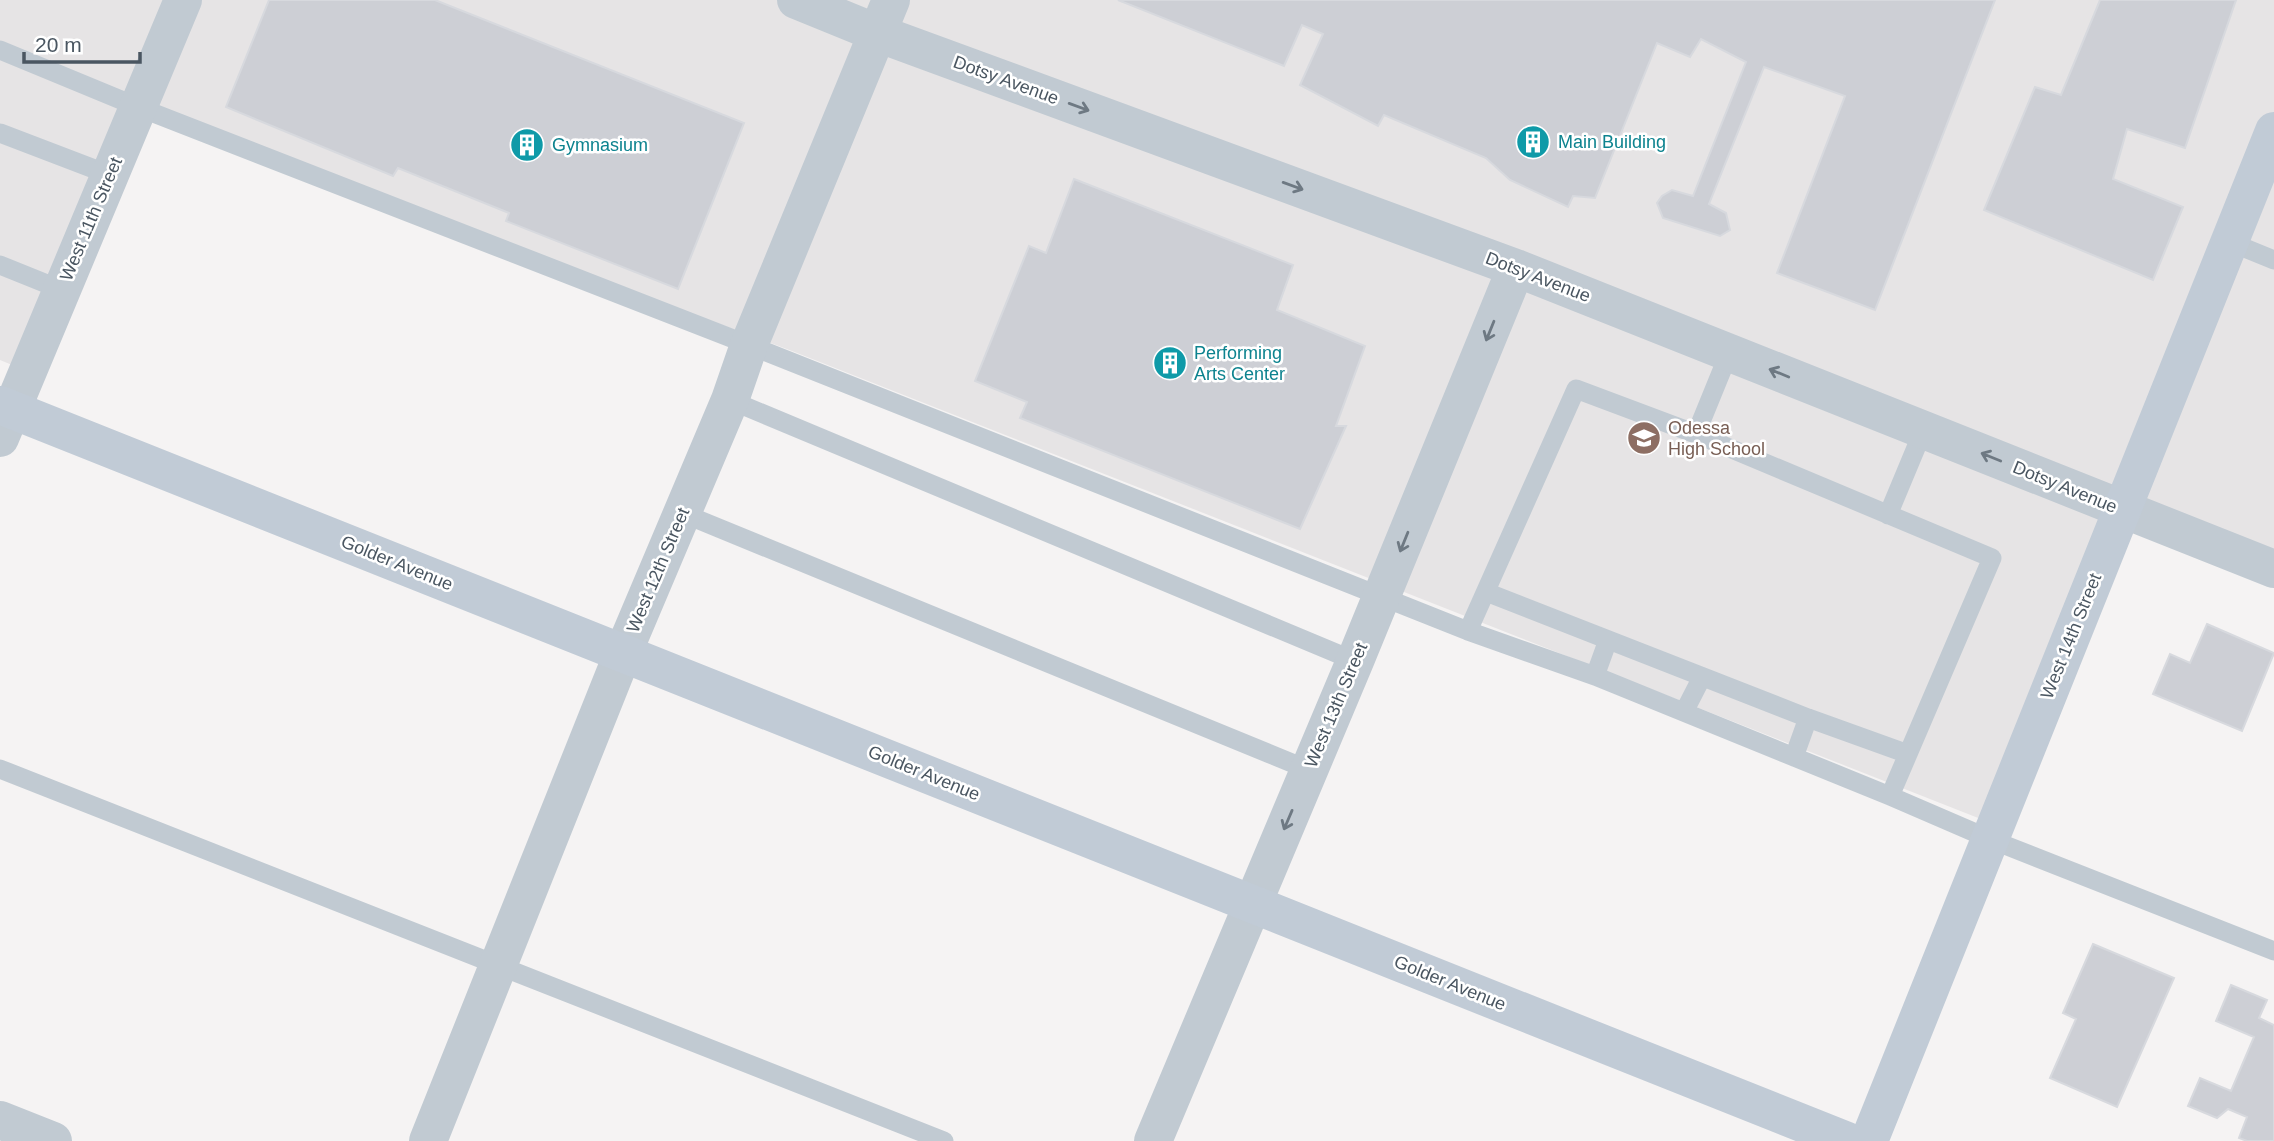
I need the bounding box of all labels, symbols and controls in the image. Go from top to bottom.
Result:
scale bar [24,21,140,65]
text: 20 m [35,33,82,56]
street label: Dotsy Avenue [951,52,1061,108]
one-way arrow [1068,102,1090,114]
building icon: Main Building [1514,123,1552,161]
building icon: Gymnasium [508,126,546,164]
place label: Main Building [1558,132,1666,152]
place label: Gymnasium [552,135,648,155]
street label: West 11th Street [56,154,126,284]
one-way arrow [1281,181,1303,193]
street label: Dotsy Avenue [1483,248,1593,306]
one-way arrow [1482,320,1495,342]
place label: Performing Arts Center [1194,343,1285,384]
building icon: Performing Arts Center [1151,344,1189,382]
one-way arrow [1769,365,1791,378]
place label: Odessa High School [1668,418,1765,459]
school or university icon: Odessa High School [1625,419,1663,457]
one-way arrow [1980,450,2002,463]
street label: Dotsy Avenue [2010,457,2120,517]
street label: West 12th Street [623,505,693,635]
street label: Golder Avenue [338,531,456,595]
one-way arrow [1396,531,1409,552]
street label: West 14th Street [2037,570,2105,702]
street label: West 13th Street [1301,640,1371,770]
street label: Golder Avenue [865,741,983,805]
one-way arrow [1281,808,1294,830]
street label: Golder Avenue [1391,951,1509,1015]

